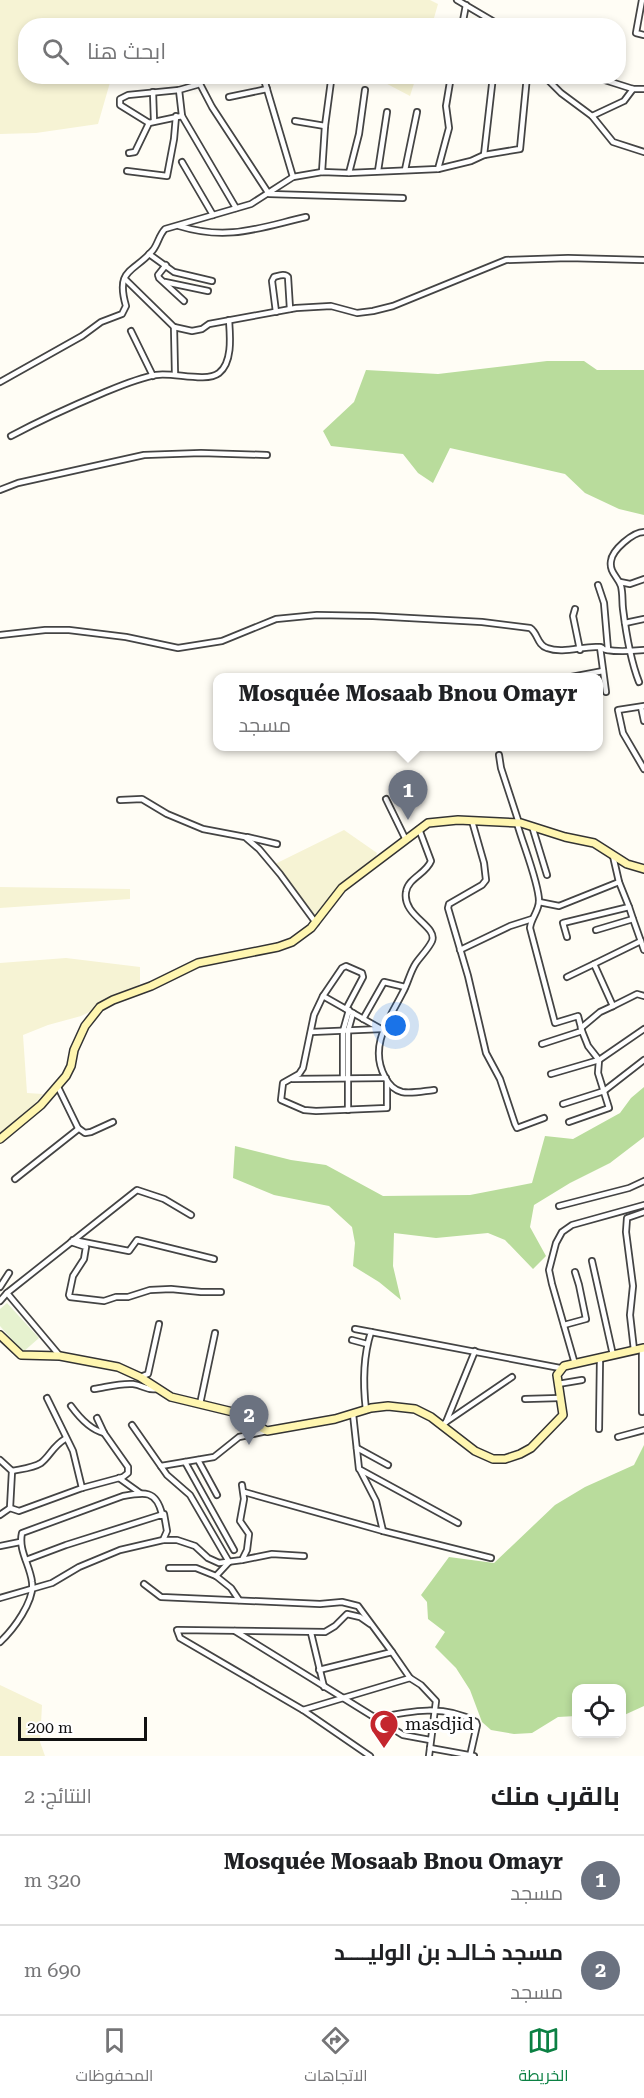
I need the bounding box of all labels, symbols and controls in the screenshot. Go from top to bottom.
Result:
search box [18,18,626,84]
icon: search [39,35,72,68]
text: ابحث هنا [87,39,166,64]
popup [213,673,603,751]
text: Mosquée Mosaab Bnou Omayr [238,681,578,706]
text: مسجد [238,713,291,737]
pin: 1 [388,770,428,820]
your location [381,1011,410,1040]
pin: 2 [230,1396,268,1445]
map controls [572,1684,626,1738]
button: locate [572,1684,626,1738]
mosque icon: masdjid [368,1708,400,1750]
place label: masdjid [405,1713,474,1734]
scale bar [18,1714,147,1742]
text: 200 m [27,1718,73,1737]
text: بالقرب منك [491,1781,620,1811]
text: النتائج: 2 [24,1784,92,1808]
text: Mosquée Mosaab Bnou Omayr [224,1849,563,1874]
text: 320 m [24,1868,81,1892]
text: 1 [595,1868,606,1892]
text: مسجد [510,1881,563,1905]
text: مسجد خـالـد بن الوليــــد [334,1940,563,1965]
text: 690 m [24,1958,81,1982]
text: 2 [595,1958,606,1982]
text: مسجد [510,1980,563,2004]
tab: المحفوظات [75,2024,153,2090]
tab: الاتجاهات [304,2024,368,2090]
tab: الخريطة [519,2024,569,2090]

